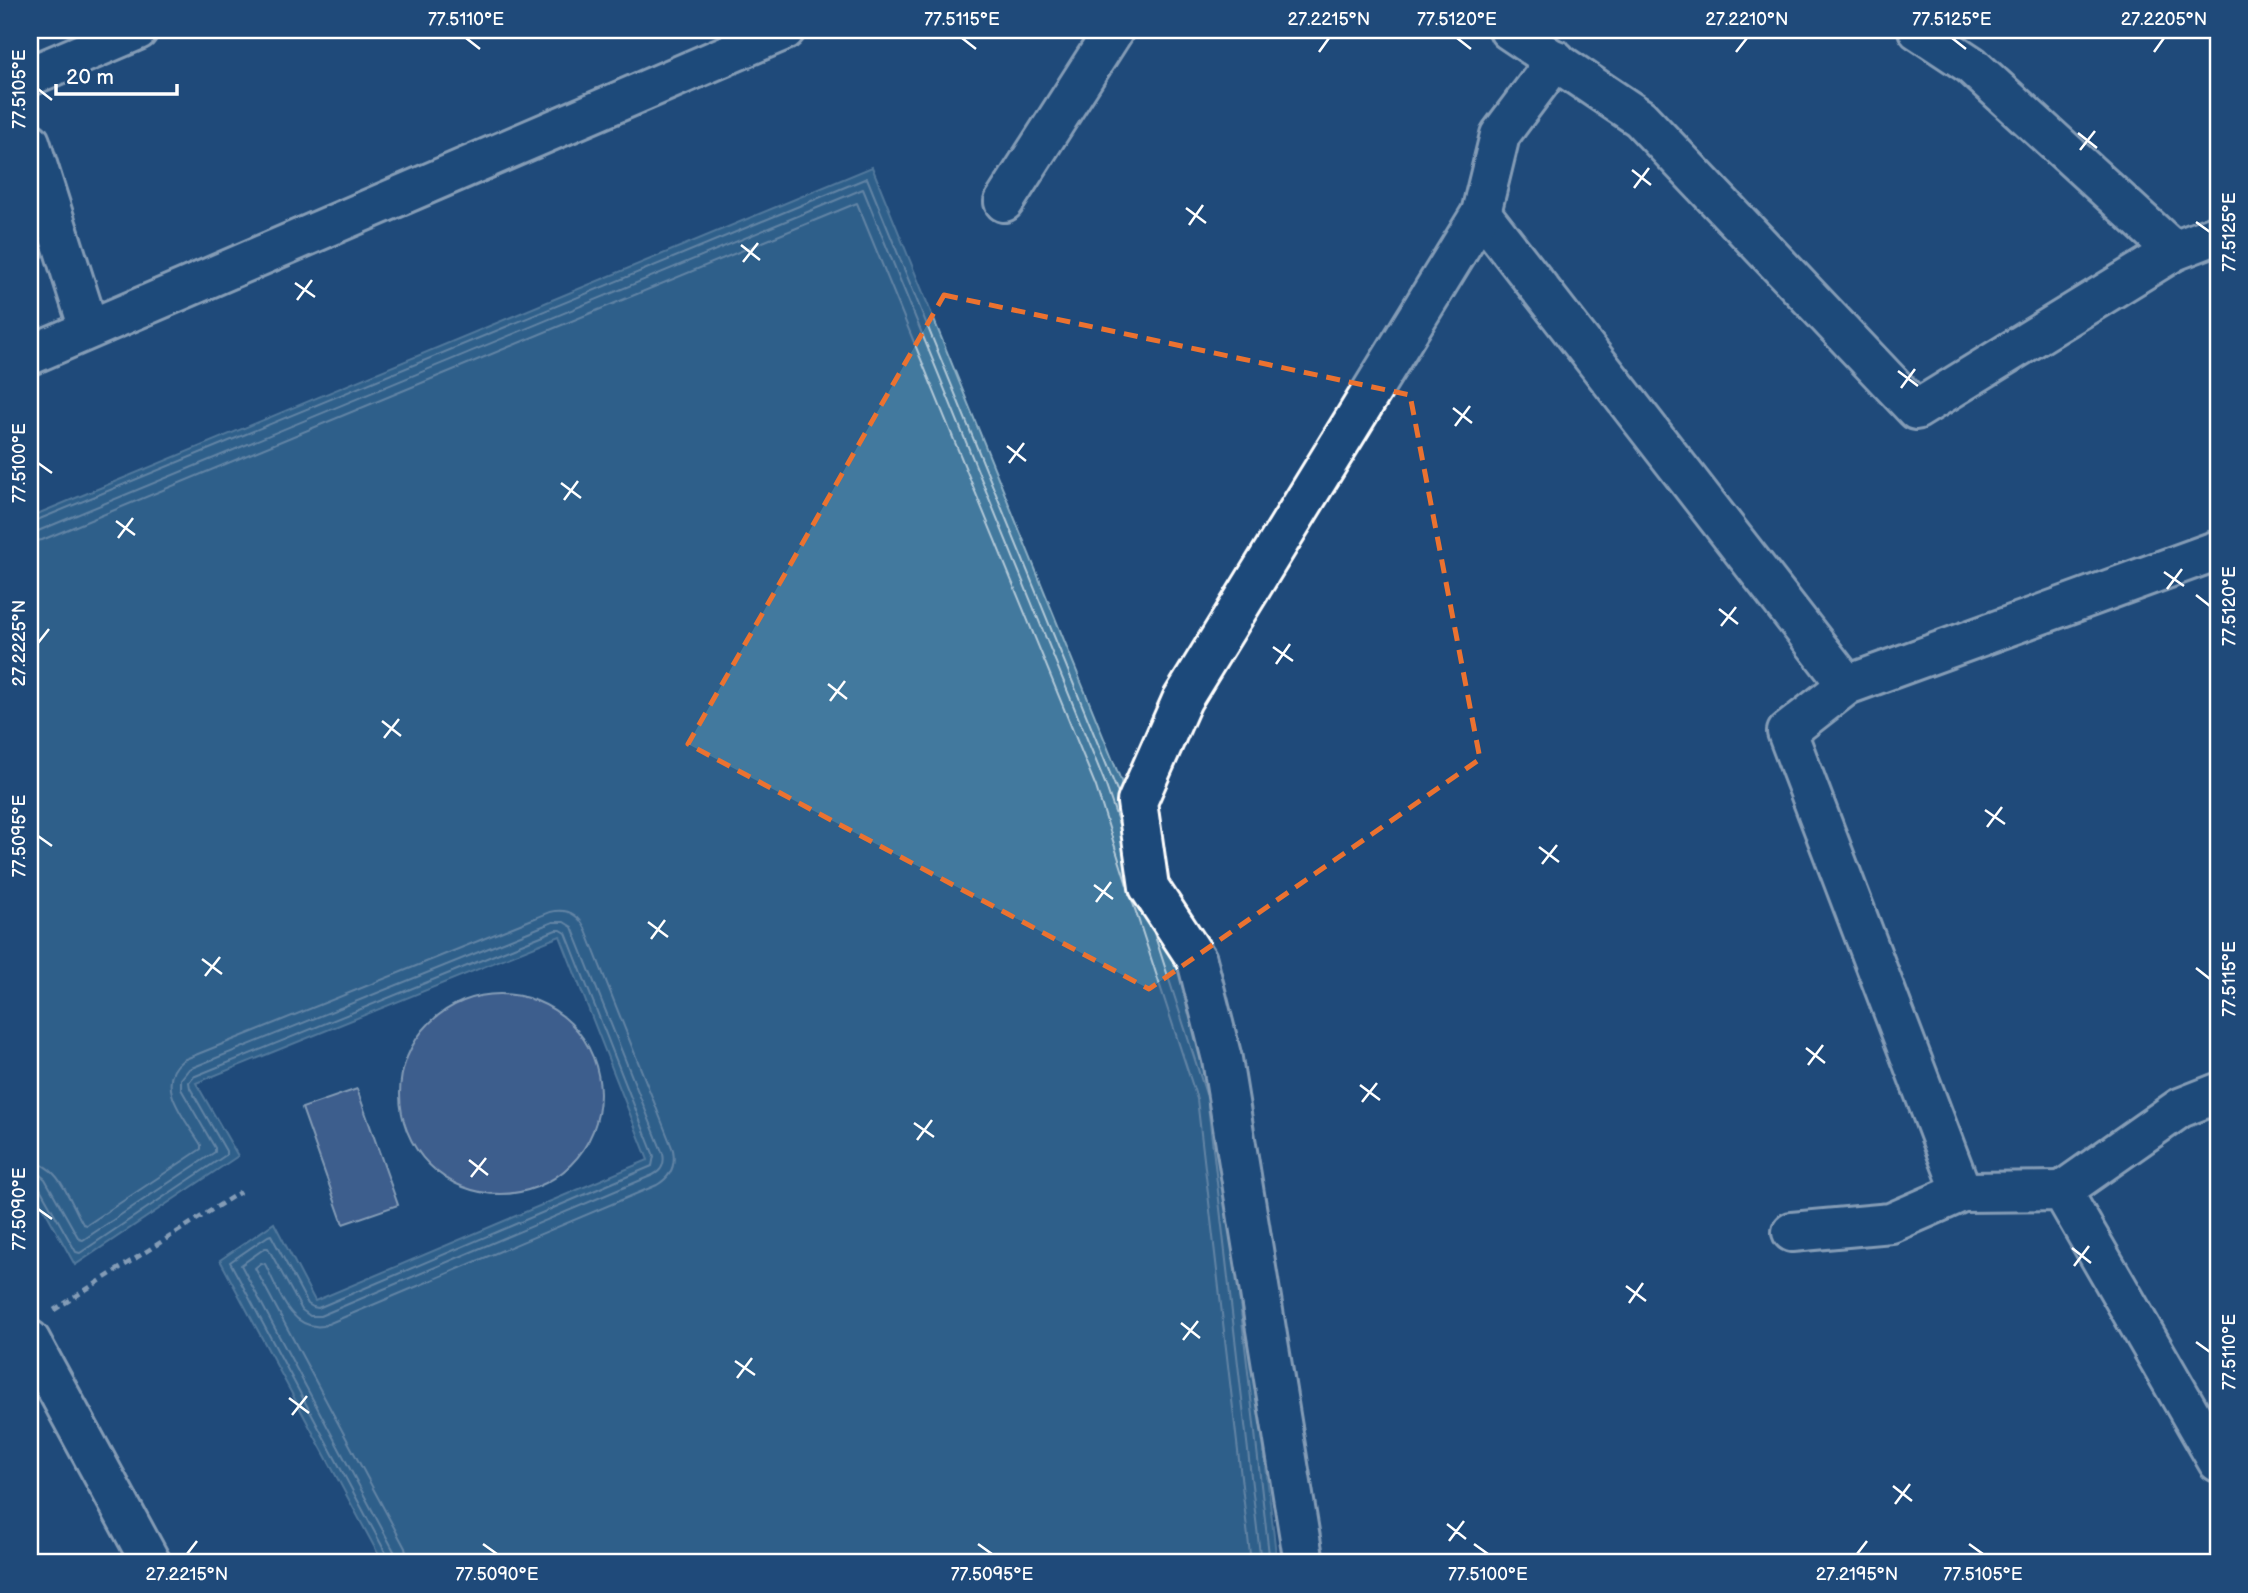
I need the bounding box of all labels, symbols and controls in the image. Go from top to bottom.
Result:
text: 77.5110°E [428,9,504,30]
text: 77.5115°E [924,9,1000,30]
text: 27.2215°N [1288,9,1370,30]
text: 77.5120°E [1417,9,1497,30]
text: 27.2210°N [1705,9,1789,30]
text: 77.5125°E [1912,9,1992,30]
text: 27.2205°N [2121,9,2207,30]
text: 77.5105°E [9,49,30,129]
scale bar [56,52,177,96]
text: 20 m [66,65,114,90]
text: 77.5125°E [2219,192,2240,272]
text: 77.5100°E [9,423,30,503]
text: 77.5120°E [2219,566,2240,646]
text: 27.2225°N [9,600,30,686]
text: 77.5095°E [9,795,30,877]
text: 77.5115°E [2219,941,2240,1017]
text: 77.5090°E [9,1167,30,1251]
text: 77.5110°E [2219,1314,2240,1390]
text: 27.2215°N [146,1564,228,1585]
text: 77.5090°E [455,1564,539,1585]
text: 77.5095°E [951,1564,1033,1585]
text: 77.5100°E [1448,1564,1528,1585]
text: 27.2195°N [1816,1564,1898,1585]
text: 77.5105°E [1943,1564,2023,1585]

